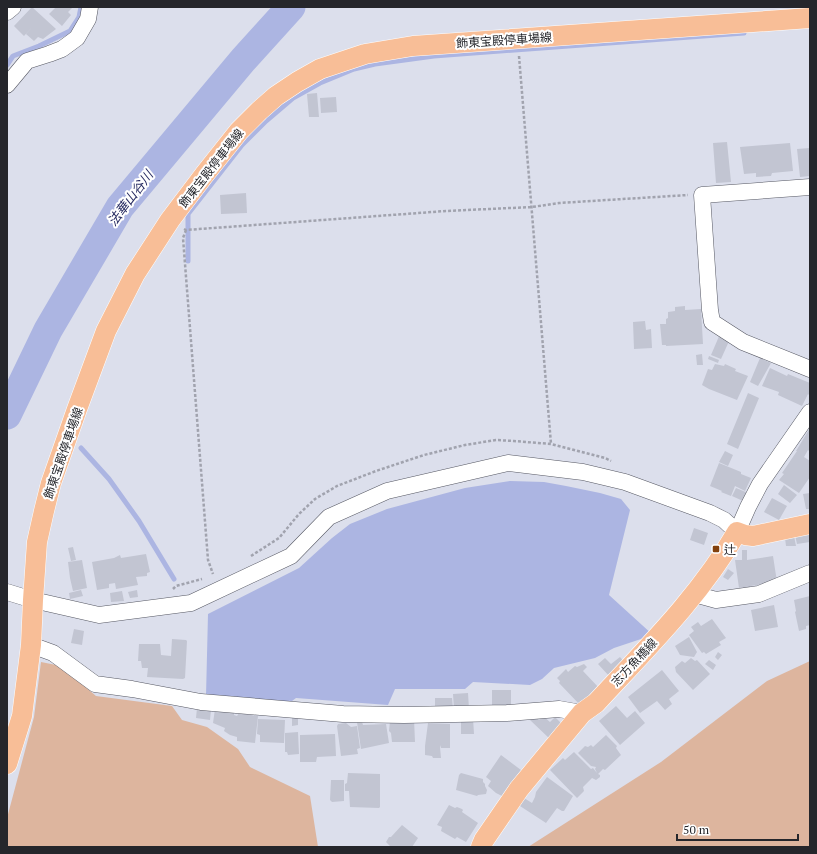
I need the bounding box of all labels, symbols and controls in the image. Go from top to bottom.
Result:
street label: 飾東宝殿停車場線 [456,29,552,51]
street label: 飾東宝殿停車場線 [176,126,246,210]
water label: 法華山谷川 [103,165,158,229]
street label: 飾東宝殿停車場線 [40,405,86,501]
place label: 辻 [724,542,736,557]
marker: 辻 [711,544,721,554]
street label: 志方魚橋線 [608,635,660,689]
scale bar [677,816,798,842]
text: 50 m [683,822,710,837]

